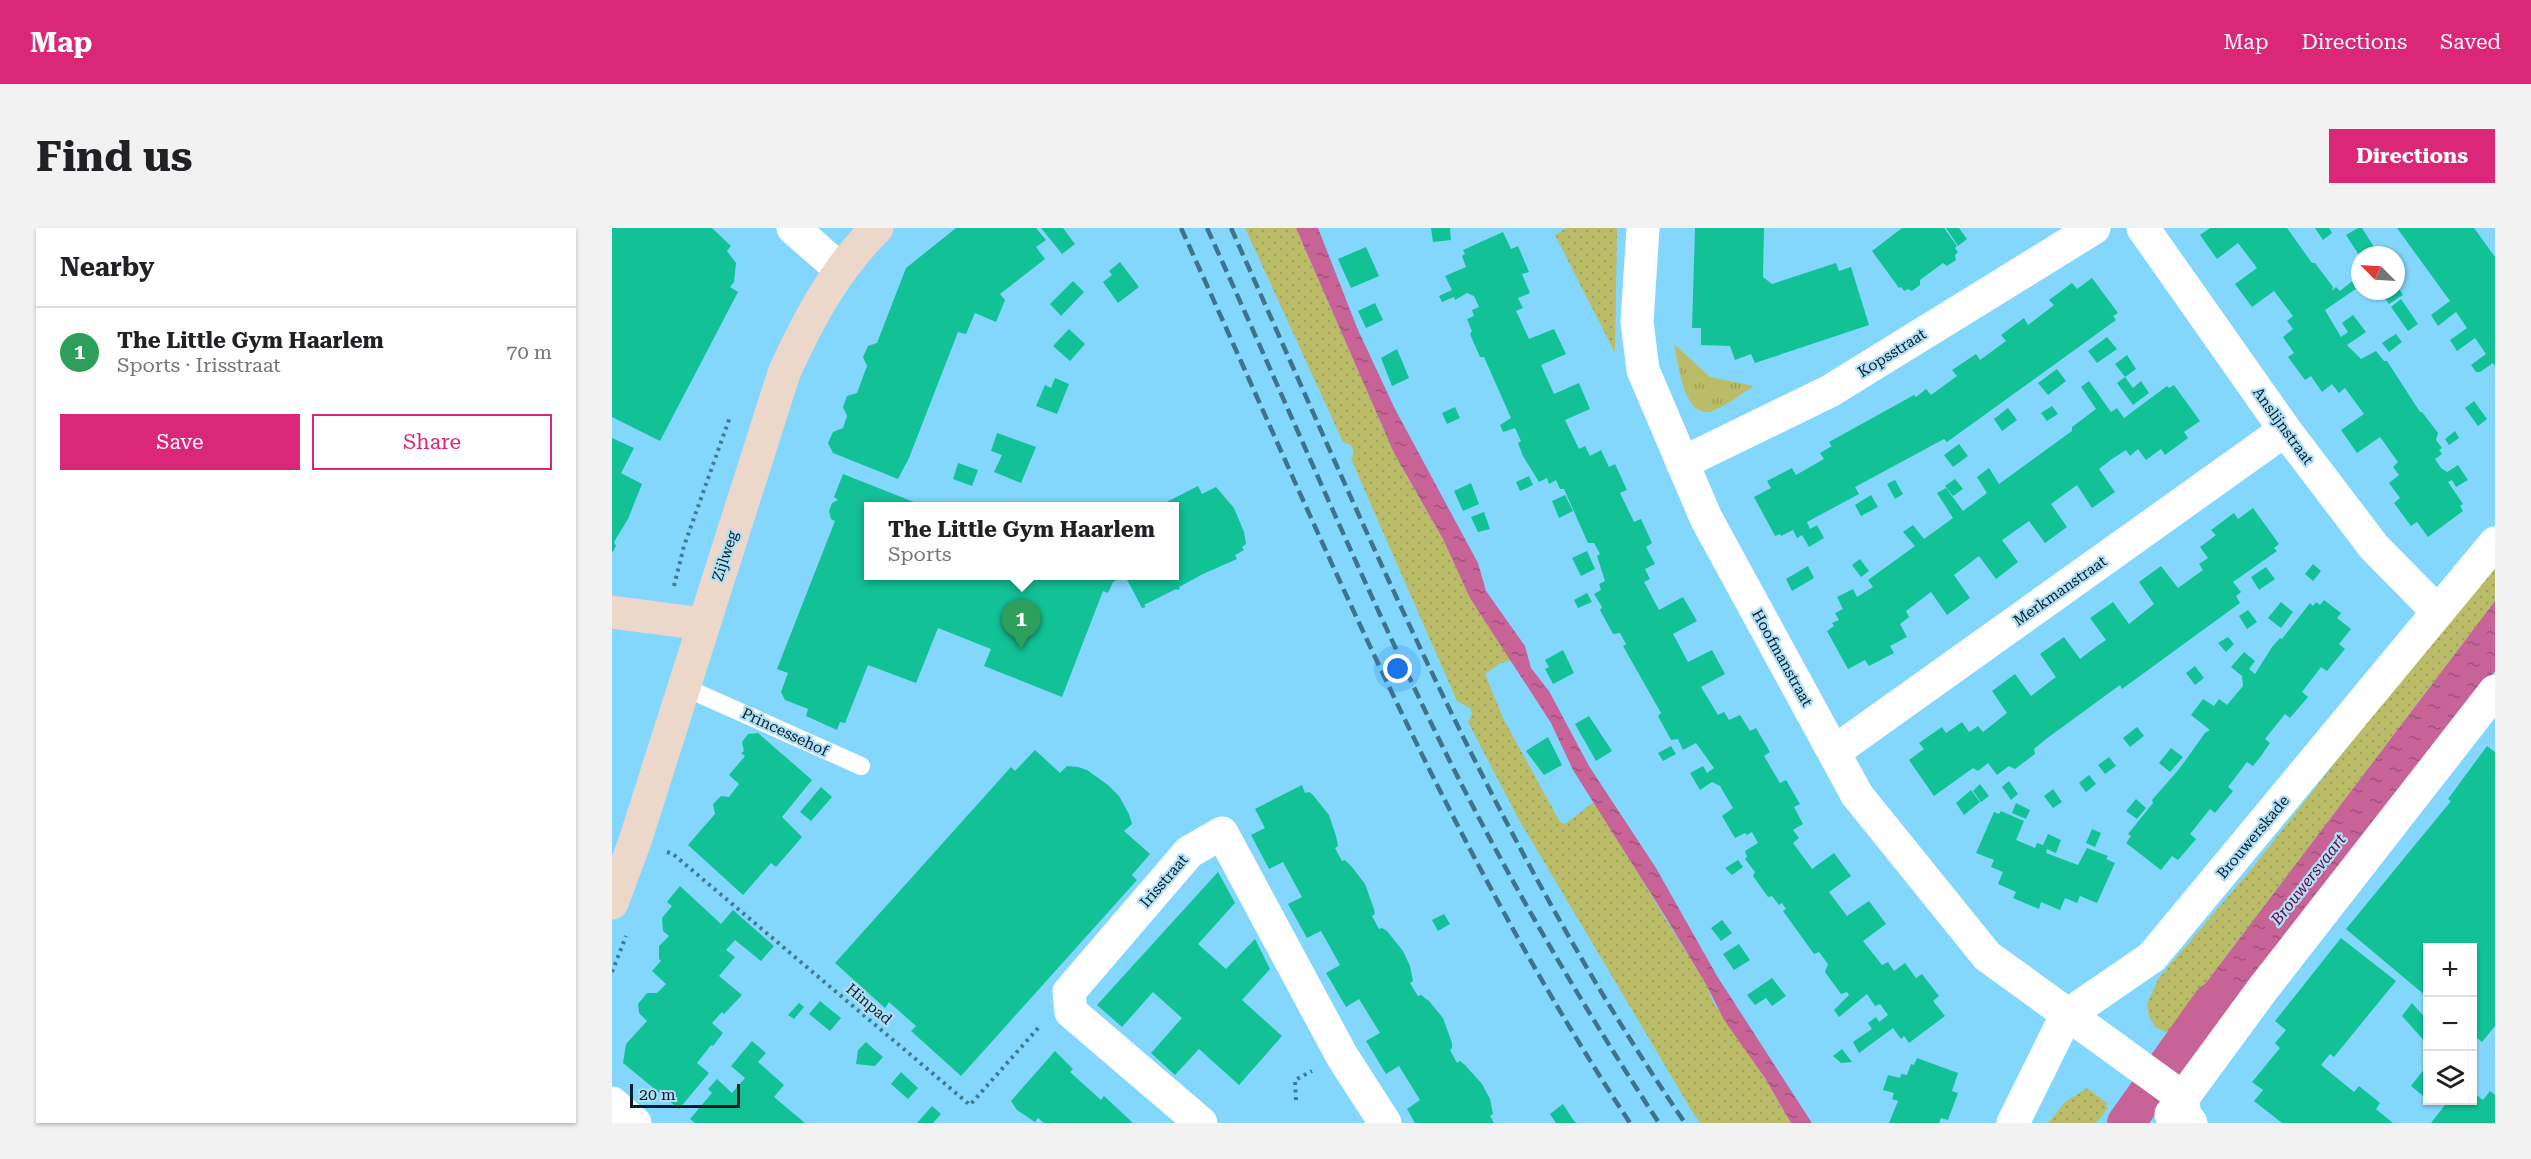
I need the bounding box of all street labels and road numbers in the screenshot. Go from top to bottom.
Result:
street label: Kopsstraat [1855,325,1930,381]
street label: Anslijnstraat [2249,384,2317,468]
street label: Zijlweg [708,528,742,584]
street label: Merkmanstraat [2010,552,2110,630]
street label: Hoofmanstraat [1748,606,1816,710]
street label: Princessehof [739,704,832,760]
street label: Brouwerskade [2213,792,2293,882]
street label: Irisstraat [1136,851,1192,911]
street label: Hinpad [842,980,896,1029]

